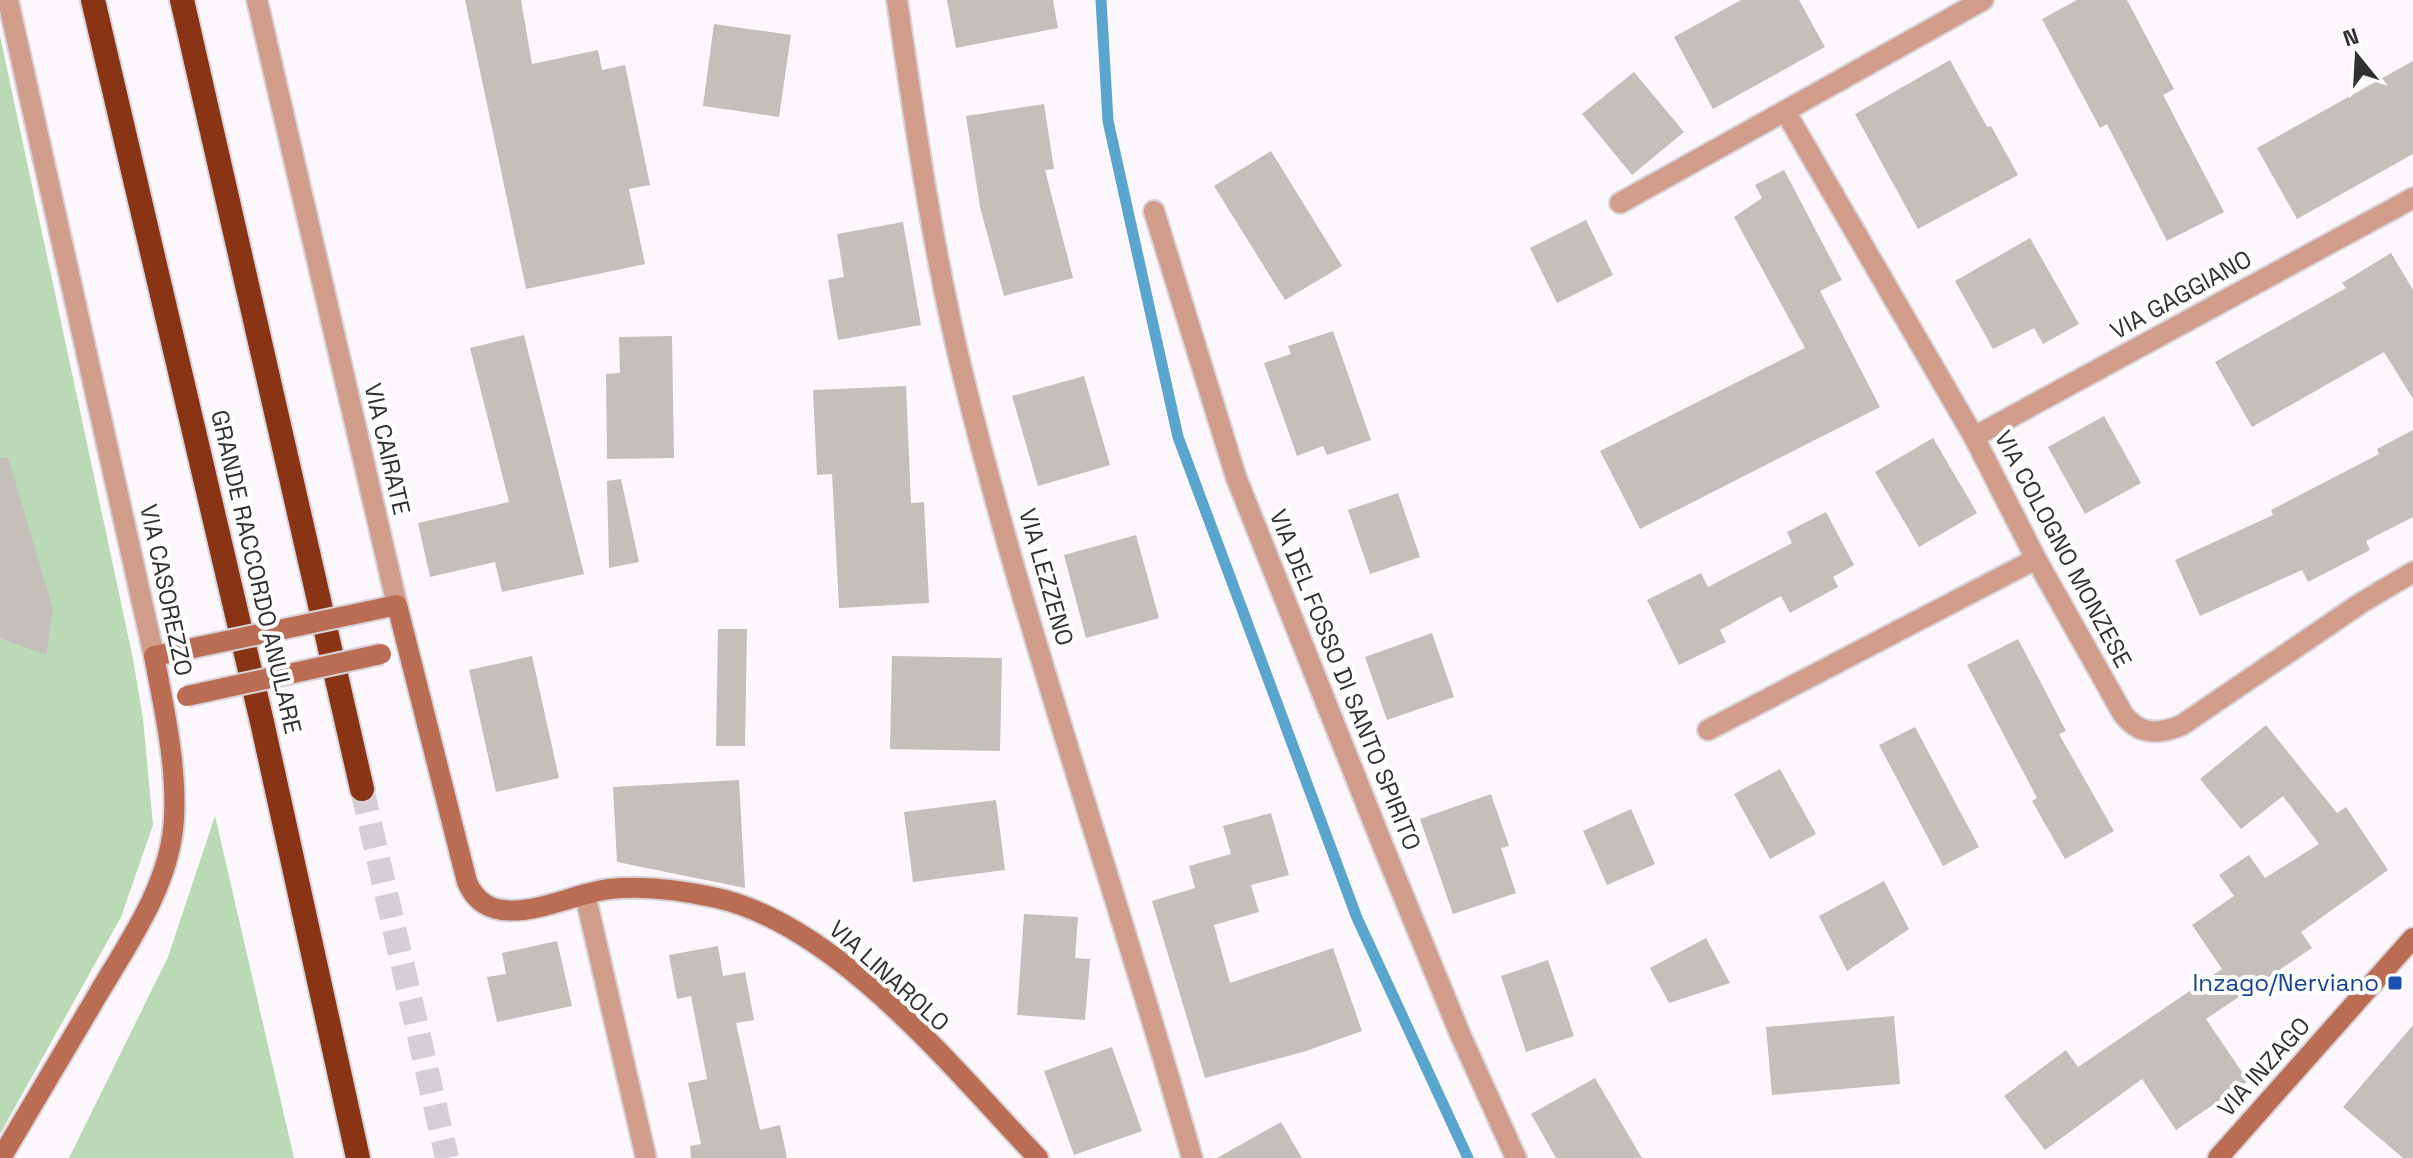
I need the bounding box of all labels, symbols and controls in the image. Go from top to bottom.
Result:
north arrow [2317,16,2397,96]
text: N [2339,21,2362,53]
street label: VIA GAGGIANO [2105,243,2257,346]
street label: VIA CAIRATE [357,380,418,518]
street label: GRANDE RACCORDO ANULARE [204,407,309,737]
street label: VIA COLOGNO MONZESE [1988,425,2139,673]
street label: VIA CASOREZZO [133,501,200,679]
street label: VIA LEZZENO [1012,505,1081,649]
street label: VIA DEL FOSSO DI SANTO SPIRITO [1263,505,1428,855]
street label: VIA LINAROLO [823,913,956,1038]
place label: Inzago/Nerviano [2192,967,2379,998]
marker: Inzago/Nerviano [2386,974,2404,992]
street label: VIA INZAGO [2211,1010,2317,1123]

